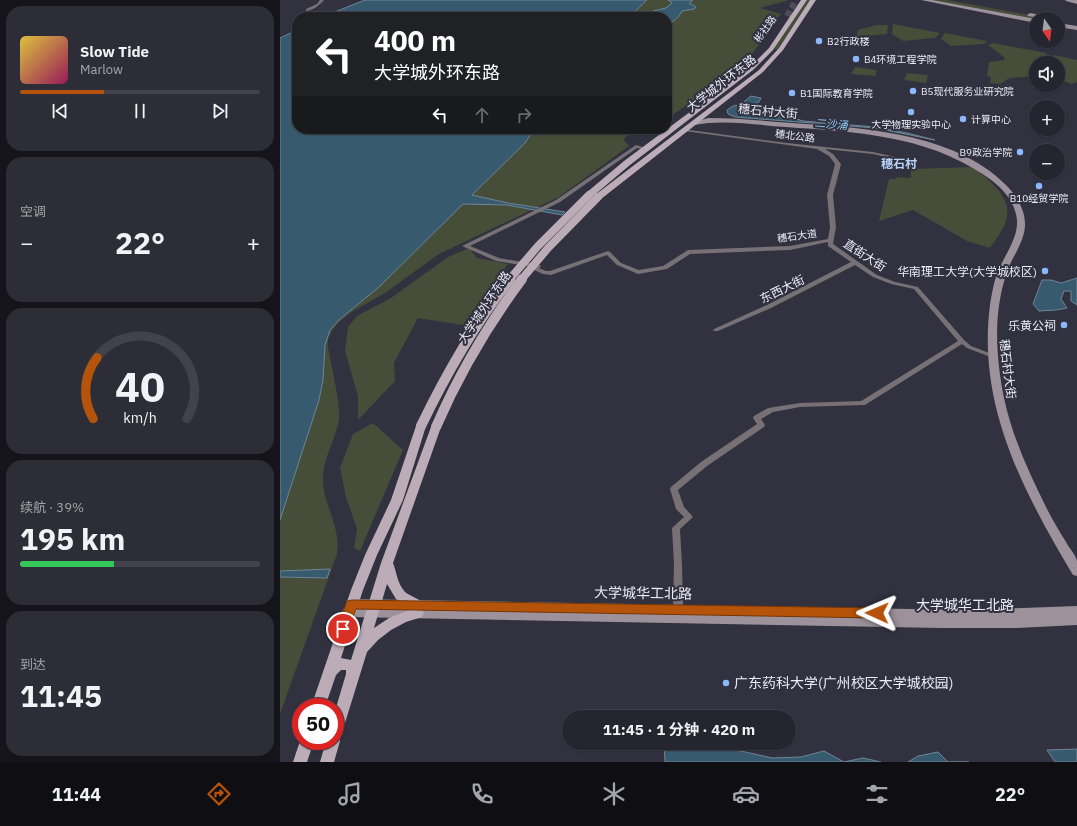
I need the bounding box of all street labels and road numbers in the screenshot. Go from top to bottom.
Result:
street label: 彬社路 [751,13,779,45]
street label: 大学城外环东路 [683,51,759,115]
street label: 穗石村大街 [737,101,799,121]
street label: 穗北公路 [774,127,816,145]
street label: 穗石大道 [776,227,818,245]
street label: 直街大街 [841,236,889,274]
street label: 大学城外环东路 [454,268,514,346]
street label: 东西大街 [757,272,807,306]
street label: 穗石村大街 [997,338,1019,400]
street label: 大学城华工北路 [594,583,692,603]
street label: 大学城华工北路 [916,596,1014,614]

